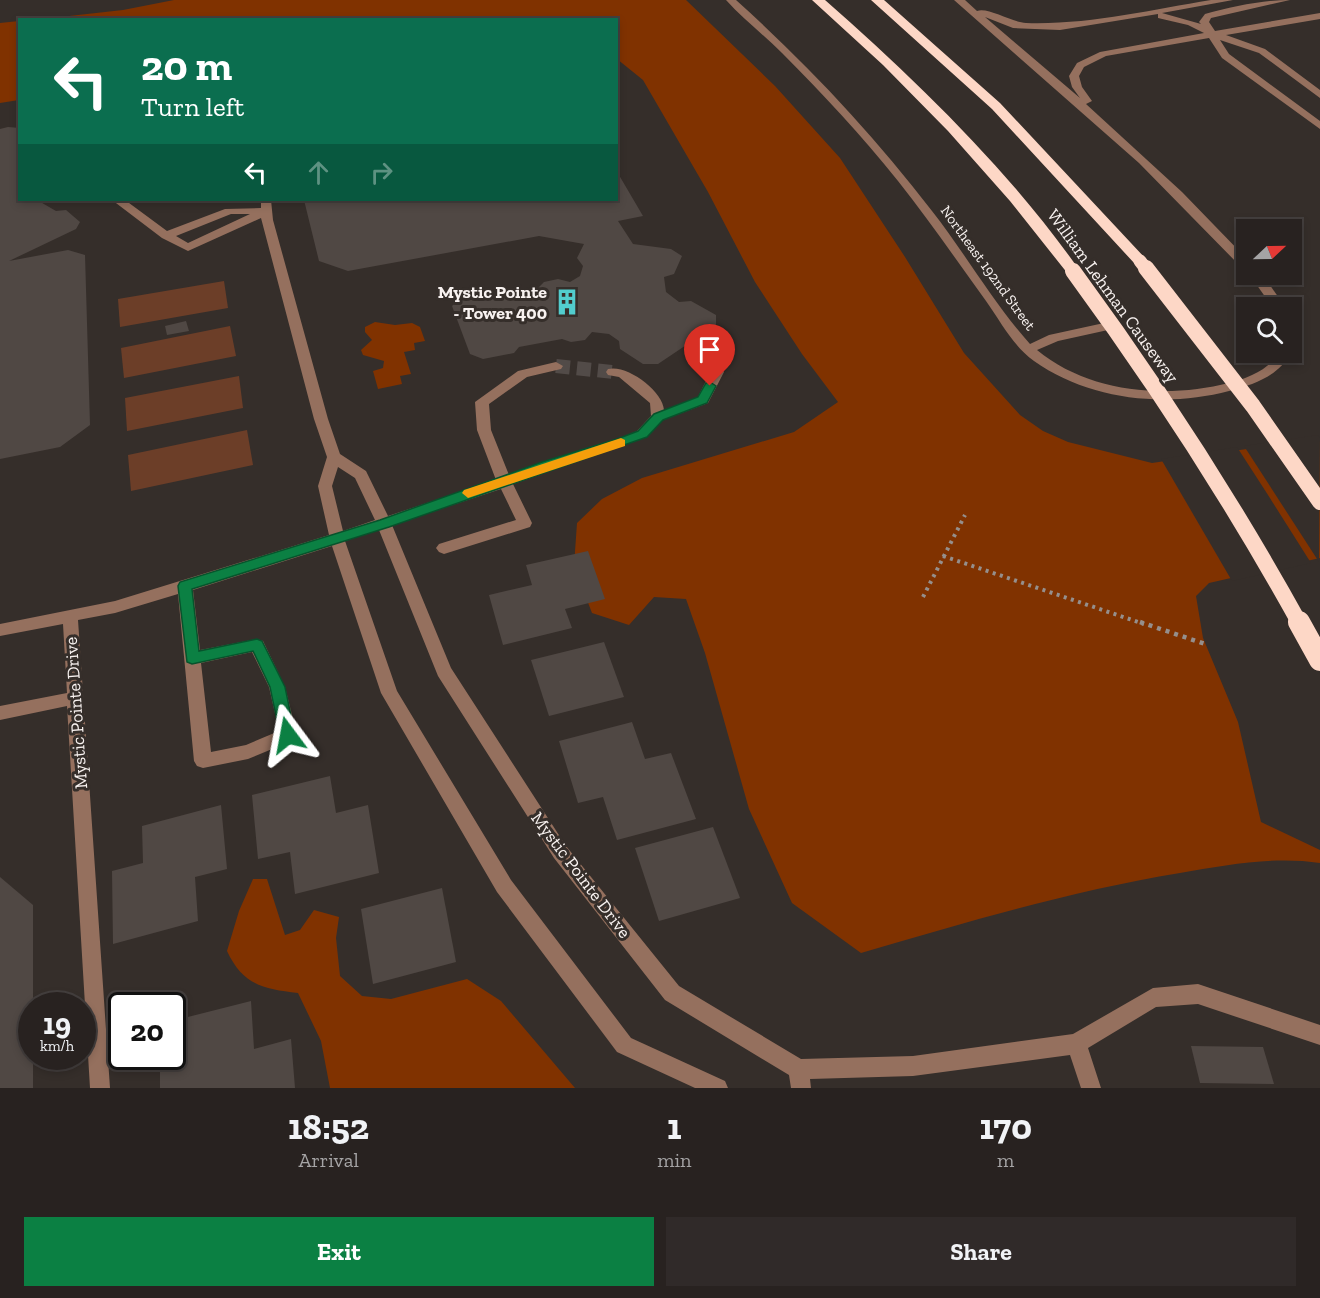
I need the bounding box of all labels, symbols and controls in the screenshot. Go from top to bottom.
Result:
text: 20 m [141,40,232,91]
icon: left [42,42,120,120]
text: Turn left [141,91,244,123]
icon: left [239,156,272,189]
icon: ahead [302,156,335,189]
icon: right [365,156,398,189]
street label: Northeast 192nd Street [937,202,1040,334]
street label: William Lehman Causeway [1043,205,1184,388]
north arrow [1236,219,1302,285]
map controls [1236,219,1302,363]
place label: Mystic Pointe - Tower 400 [438,281,547,324]
building icon: Mystic Pointe - Tower 400 [552,287,582,317]
button: search [1236,297,1302,363]
pin [684,324,735,386]
icon: arrive [693,333,726,366]
street label: Mystic Pointe Drive [60,636,92,790]
position arrow [256,703,320,767]
street label: Mystic Pointe Drive [526,808,636,942]
speed limit sign: 20 [108,992,186,1070]
text: 19 [43,1006,71,1042]
text: km/h [40,1037,74,1055]
text: 18:52 [288,1105,369,1148]
text: 1 [667,1105,682,1148]
text: 170 [980,1105,1032,1148]
text: Arrival [298,1148,359,1172]
text: min [657,1148,691,1172]
text: m [997,1148,1014,1172]
button: Exit [24,1217,654,1286]
button: Share [666,1217,1296,1286]

